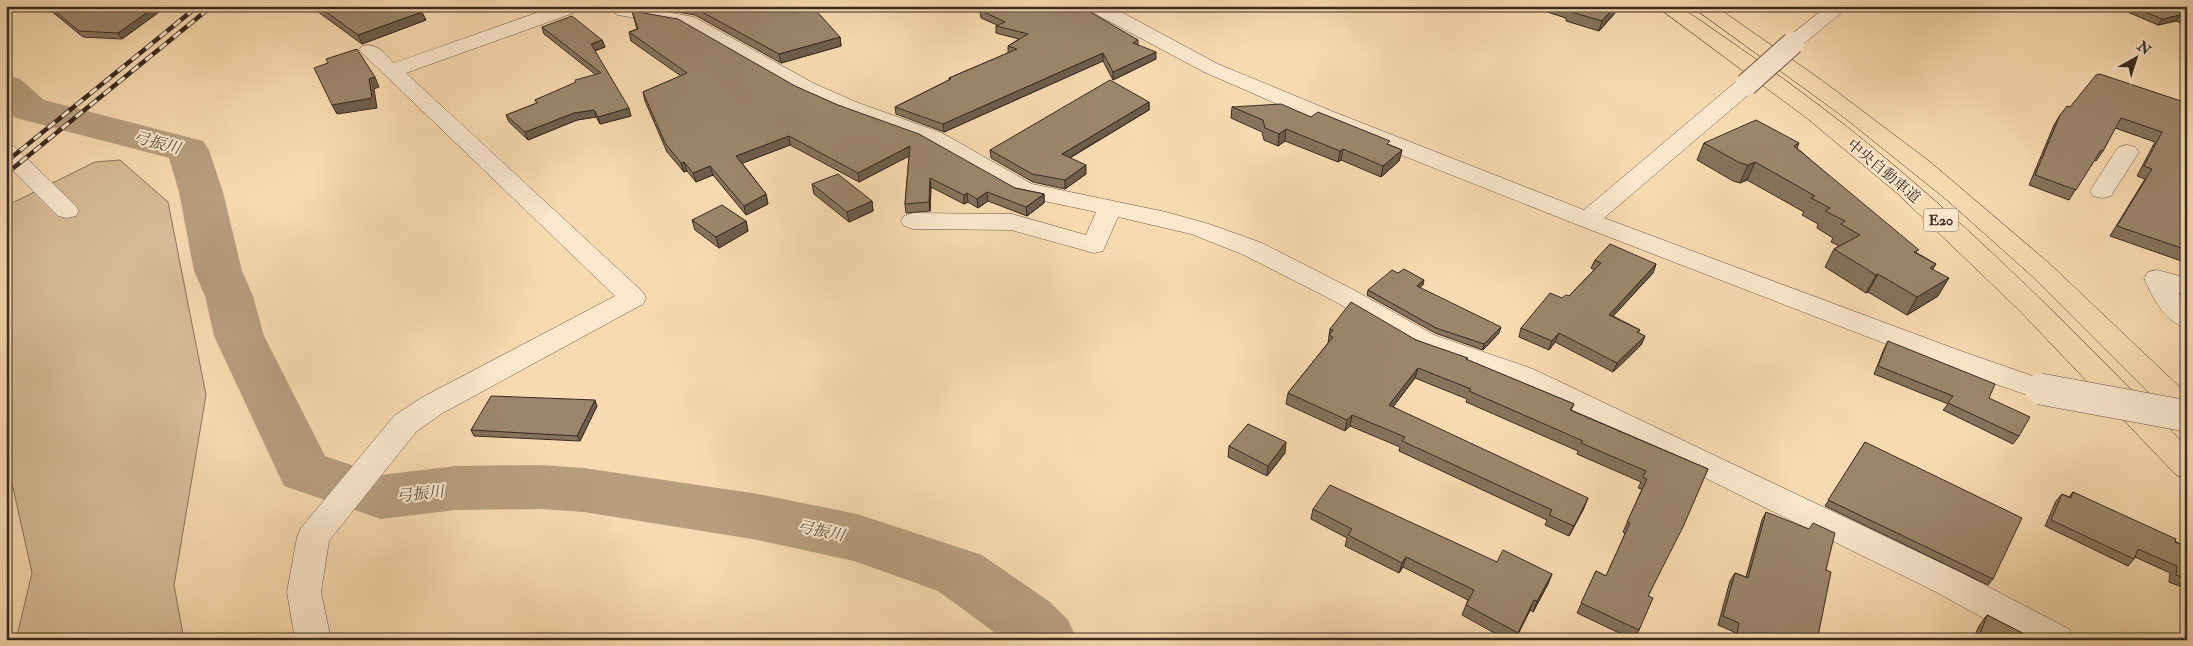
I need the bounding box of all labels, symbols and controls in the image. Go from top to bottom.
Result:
north arrow [2110,32,2160,82]
text: N [2133,37,2154,59]
water label: 弓振川 [131,127,184,159]
street label: 中央自動車道 [1843,135,1924,208]
road number: E20 [1924,208,1958,232]
water label: 弓振川 [395,481,447,506]
water label: 弓振川 [795,516,848,546]

